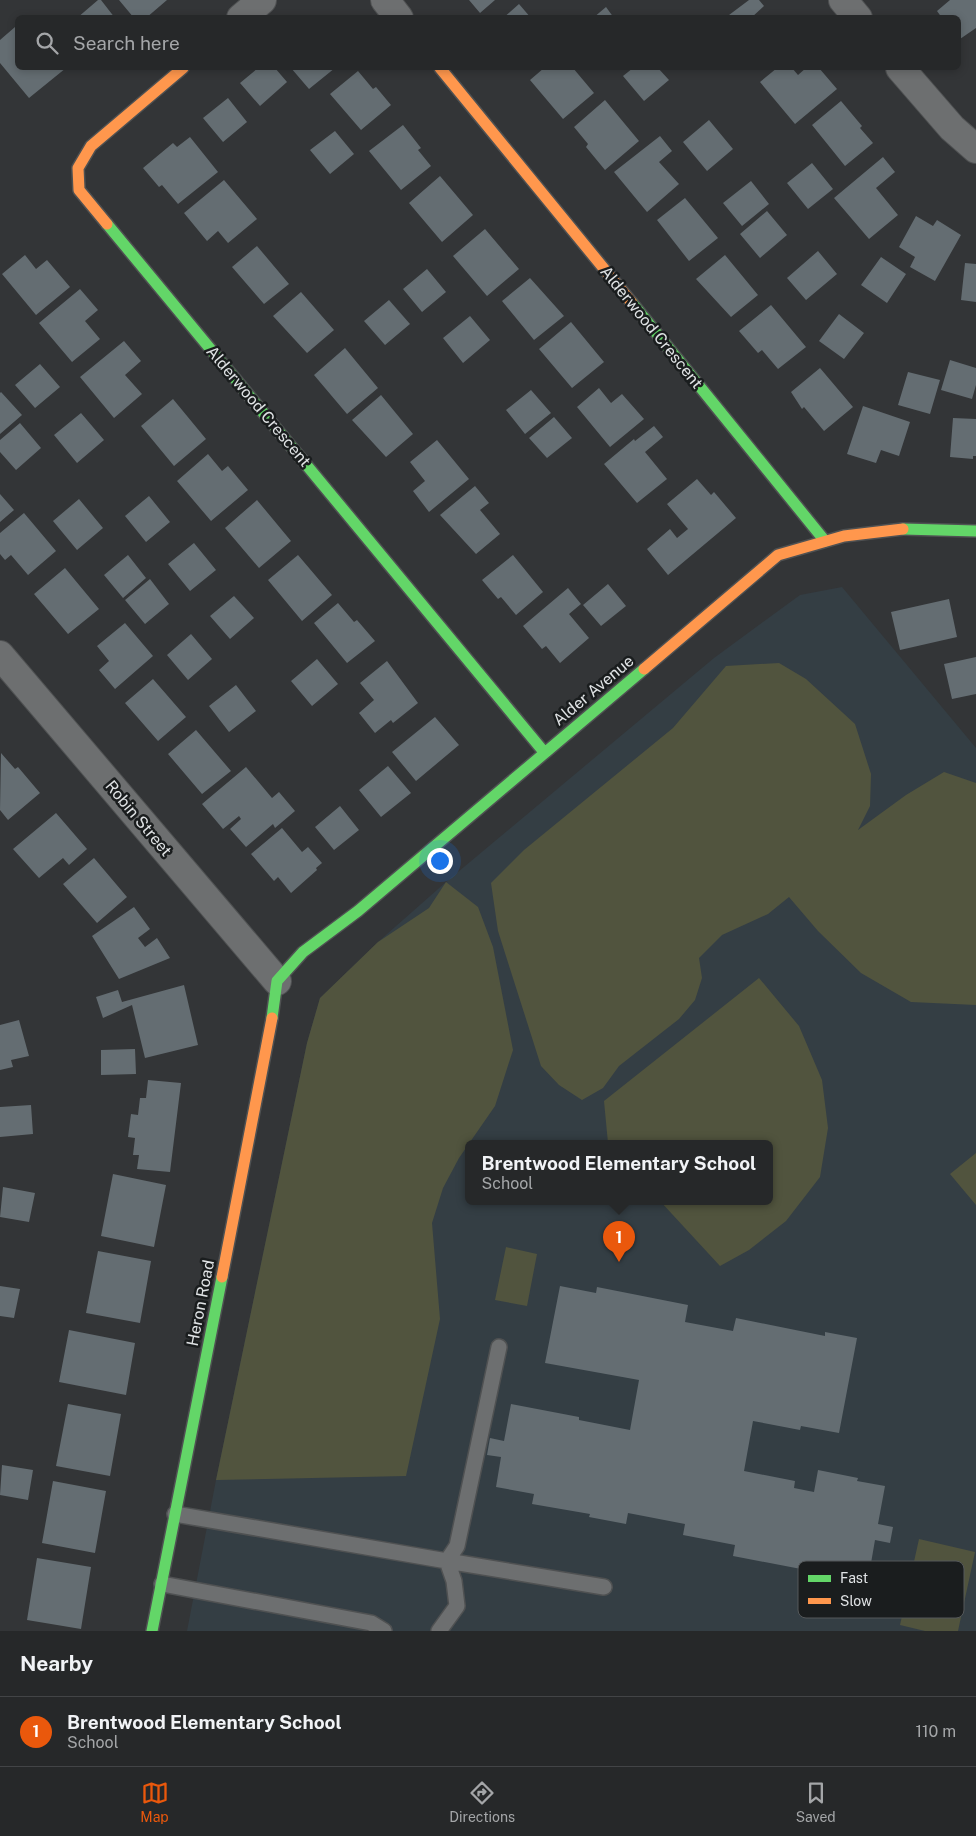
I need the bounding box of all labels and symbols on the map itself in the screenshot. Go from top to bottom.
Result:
street label: Alderwood Crescent [596,262,707,392]
street label: Alderwood Crescent [203,342,315,471]
street label: Alder Avenue [549,651,638,730]
street label: Robin Street [101,777,176,860]
your location [427,848,453,874]
pin: 1 [603,1221,635,1262]
street label: Heron Road [183,1258,218,1348]
legend [798,1561,964,1618]
text: Fast [840,1570,868,1586]
text: Slow [840,1593,872,1609]

